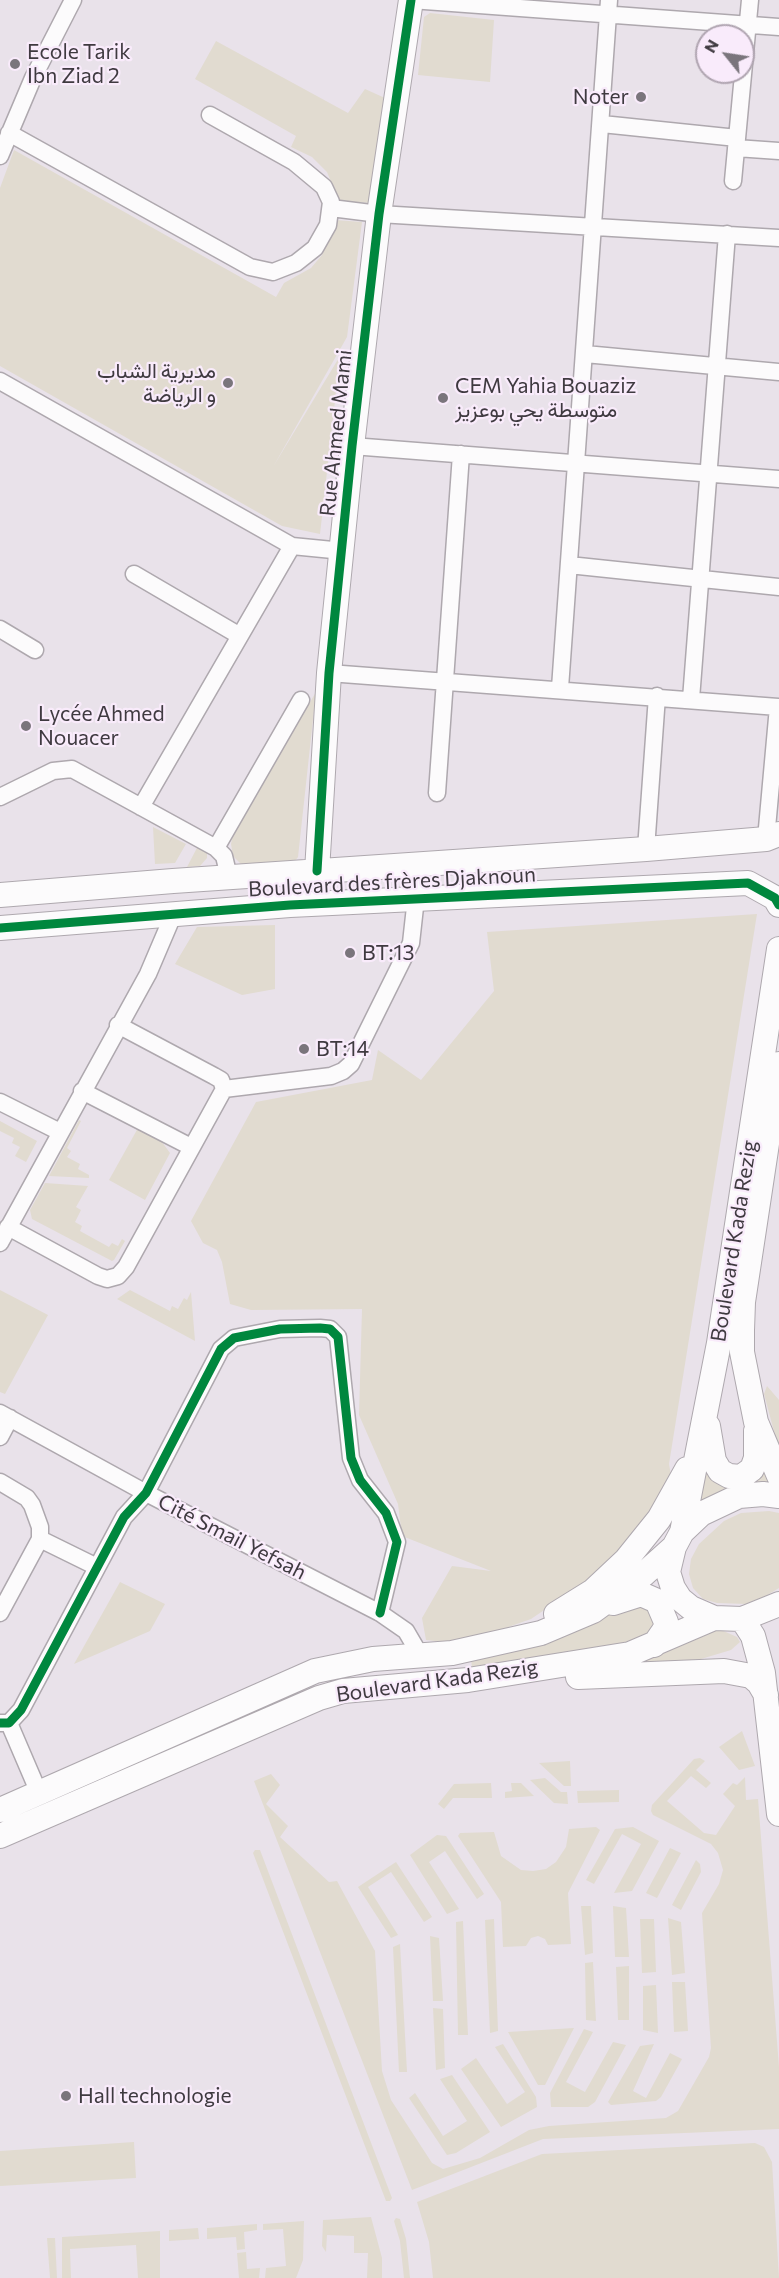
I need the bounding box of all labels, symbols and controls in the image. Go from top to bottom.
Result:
north arrow [695,24,755,84]
text: N [699,36,722,56]
place label: Ecole Tarik Ibn Ziad 2 [27,39,131,89]
marker: Ecole Tarik Ibn Ziad 2 [8,57,22,71]
place label: Noter [573,84,629,110]
marker: Noter [634,90,648,104]
street label: Rue Ahmed Mami [315,348,357,518]
place label: مديرية الشباب و الرياضة [97,358,216,408]
place label: CEM Yahia Bouaziz متوسطة يحي بوعزيز [455,373,636,423]
marker: مديرية الشباب و الرياضة [221,376,235,390]
marker: CEM Yahia Bouaziz متوسطة يحي بوعزيز [436,391,450,405]
place label: Lycée Ahmed Nouacer [38,701,165,751]
marker: Lycée Ahmed Nouacer [19,719,33,733]
street label: Boulevard des frères Djaknoun [247,862,537,902]
place label: BT:13 [362,940,414,966]
marker: BT:13 [343,946,357,960]
place label: BT:14 [316,1036,369,1062]
marker: BT:14 [297,1042,311,1056]
street label: Boulevard Kada Rezig [706,1138,762,1344]
street label: Cité Smail Yefsah [154,1489,310,1585]
street label: Boulevard Kada Rezig [334,1654,540,1708]
place label: Hall technologie [78,2083,232,2109]
marker: Hall technologie [59,2089,73,2103]

